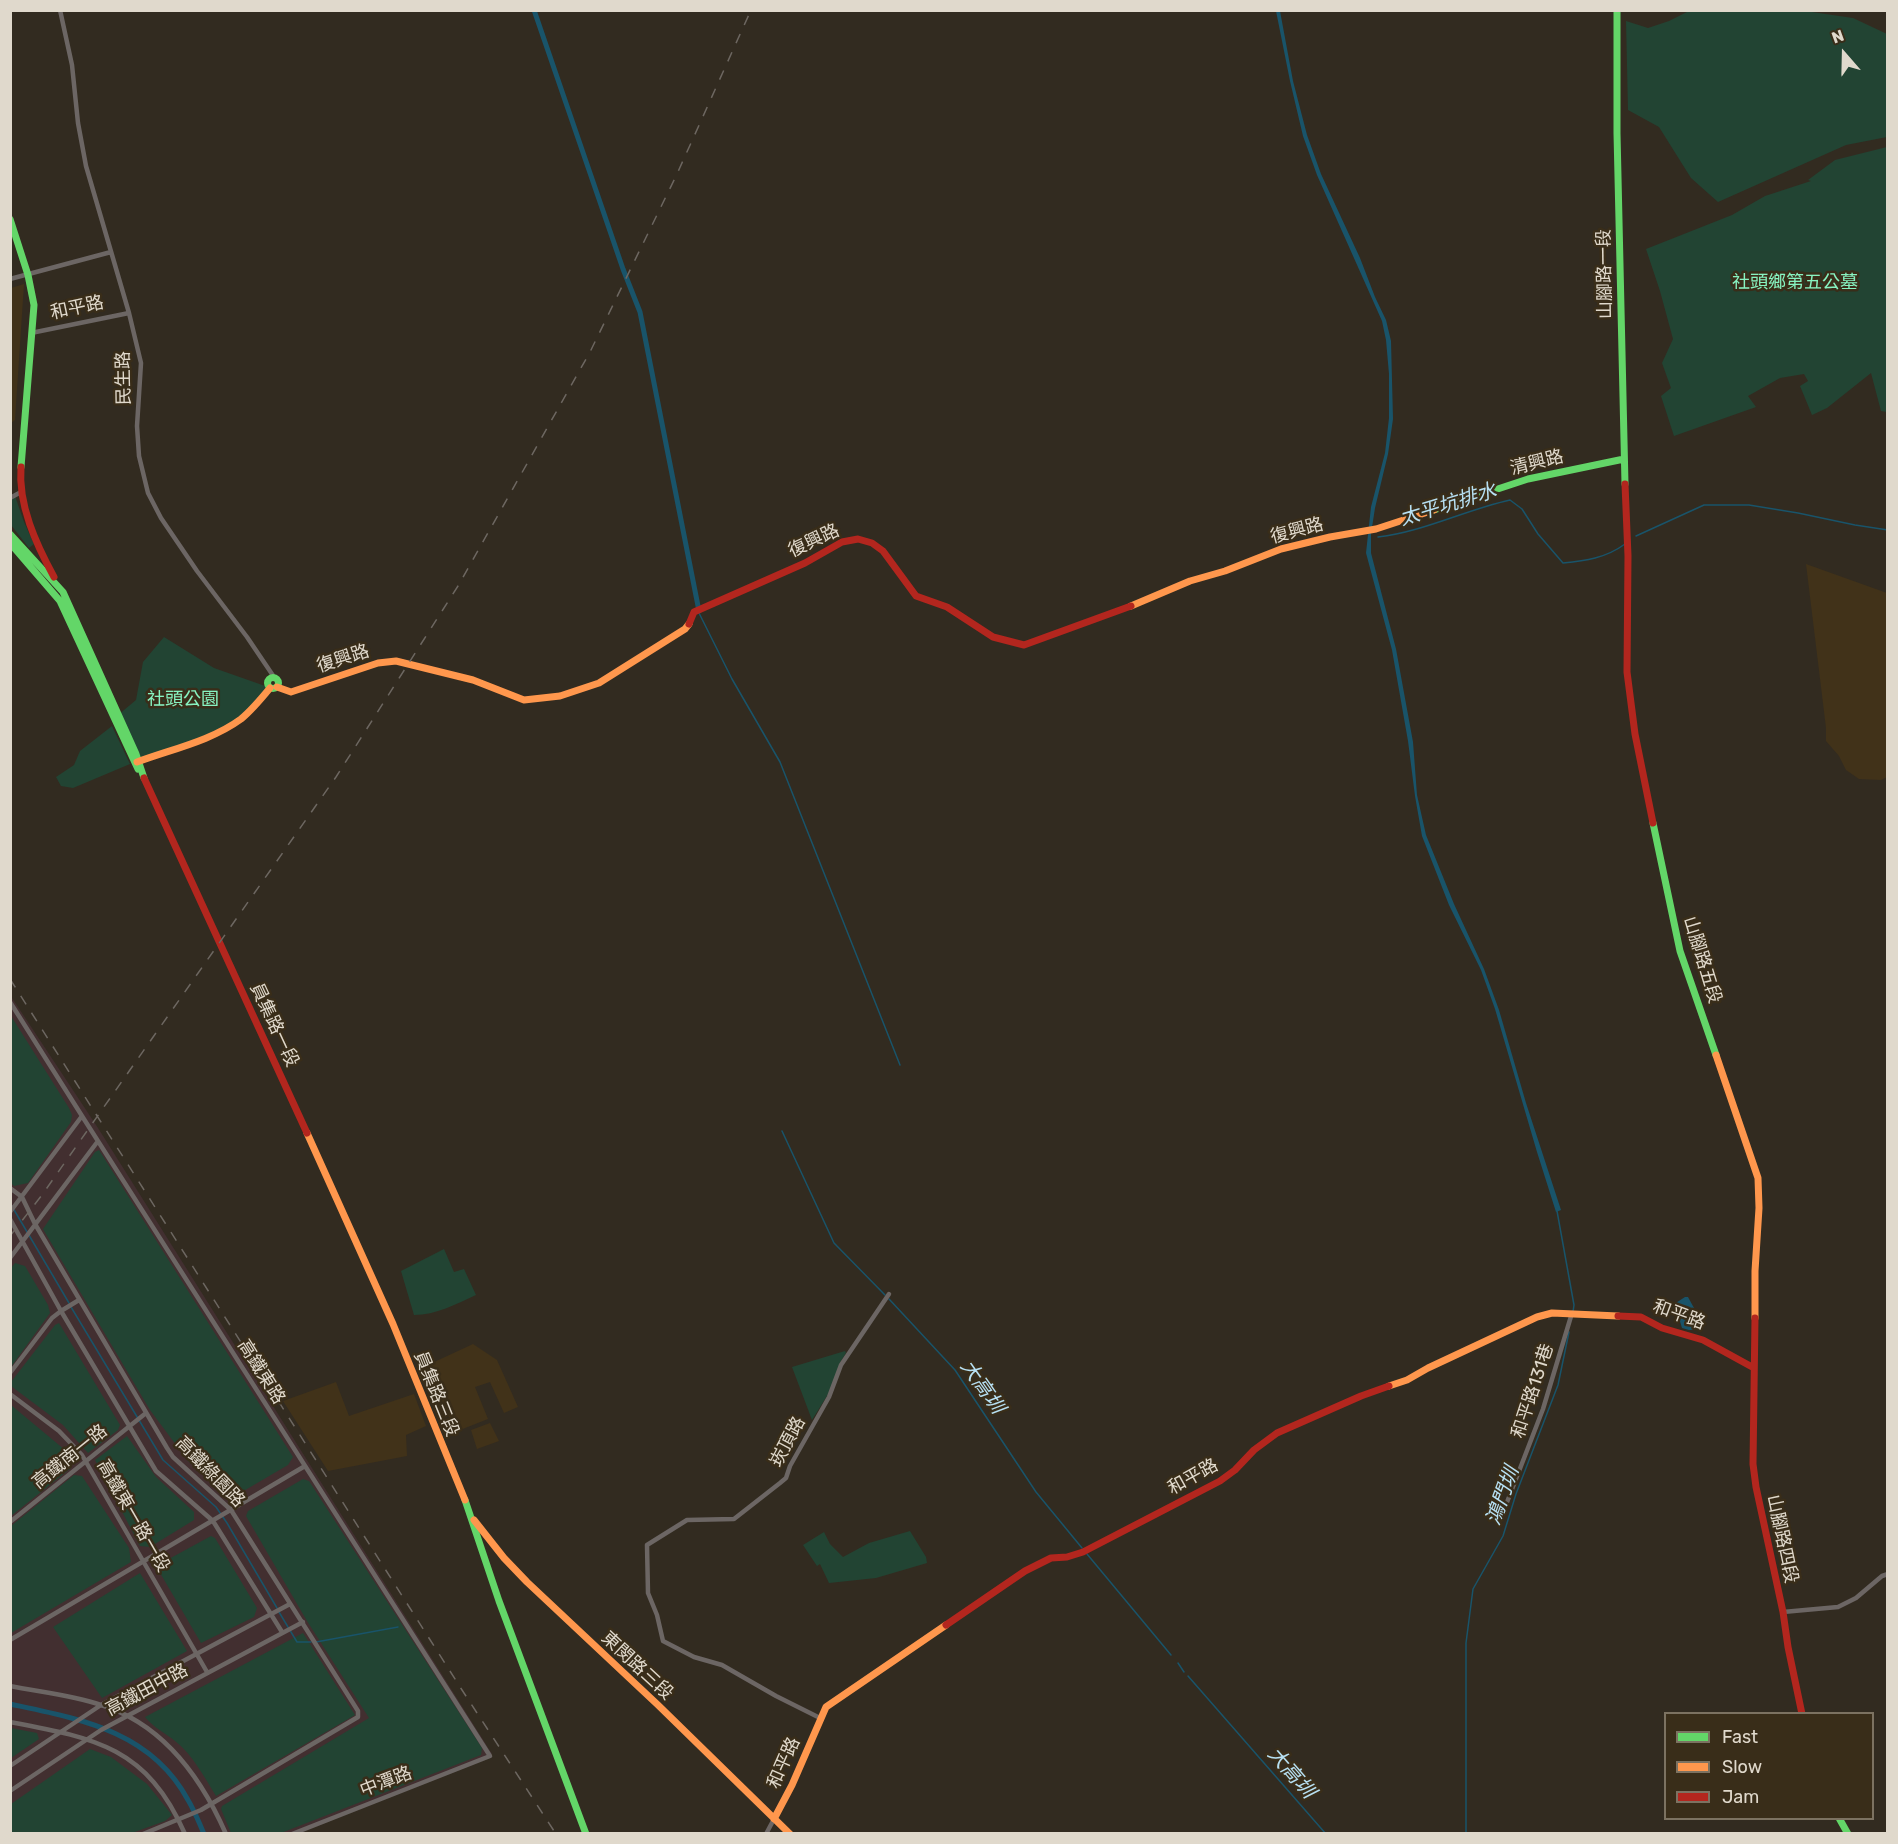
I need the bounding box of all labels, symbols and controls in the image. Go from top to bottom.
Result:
north arrow [1814,24,1874,84]
text: N [1829,26,1846,48]
street label: 山腳路一段 [1593,229,1617,319]
park label: 社頭鄉第五公墓 [1732,272,1858,294]
street label: 和平路 [48,292,106,324]
street label: 民生路 [113,351,135,405]
street label: 清興路 [1508,446,1566,480]
water label: 太平坑排水 [1397,479,1499,531]
street label: 復興路 [1268,514,1326,548]
street label: 復興路 [785,520,843,562]
street label: 復興路 [314,640,372,678]
park label: 社頭公園 [147,689,219,711]
street label: 山腳路五段 [1679,914,1725,1006]
street label: 員集路一段 [245,980,303,1070]
street label: 和平路 [1650,1296,1708,1334]
street label: 高鐵東路 [233,1336,289,1408]
street label: 和平路131巷 [1508,1341,1558,1441]
street label: 員集路三段 [409,1348,463,1440]
water label: 大高圳 [955,1356,1009,1418]
street label: 崁頂路 [766,1413,810,1471]
street label: 高鐵南一路 [28,1420,112,1494]
street label: 高鐵綠園路 [171,1432,249,1512]
street label: 和平路 [1164,1454,1222,1500]
street label: 高鐵東一路一段 [92,1456,174,1576]
water label: 鴻門圳 [1481,1464,1525,1528]
street label: 山腳路四段 [1762,1493,1802,1585]
street label: 東閔路三段 [597,1627,677,1705]
street label: 高鐵田中路 [102,1659,192,1721]
legend [1664,1712,1874,1820]
text: Fast [1722,1726,1758,1748]
street label: 和平路 [763,1734,805,1792]
water label: 大高圳 [1262,1742,1320,1804]
text: Slow [1722,1756,1762,1778]
street label: 中潭路 [357,1762,415,1802]
text: Jam [1722,1786,1759,1808]

